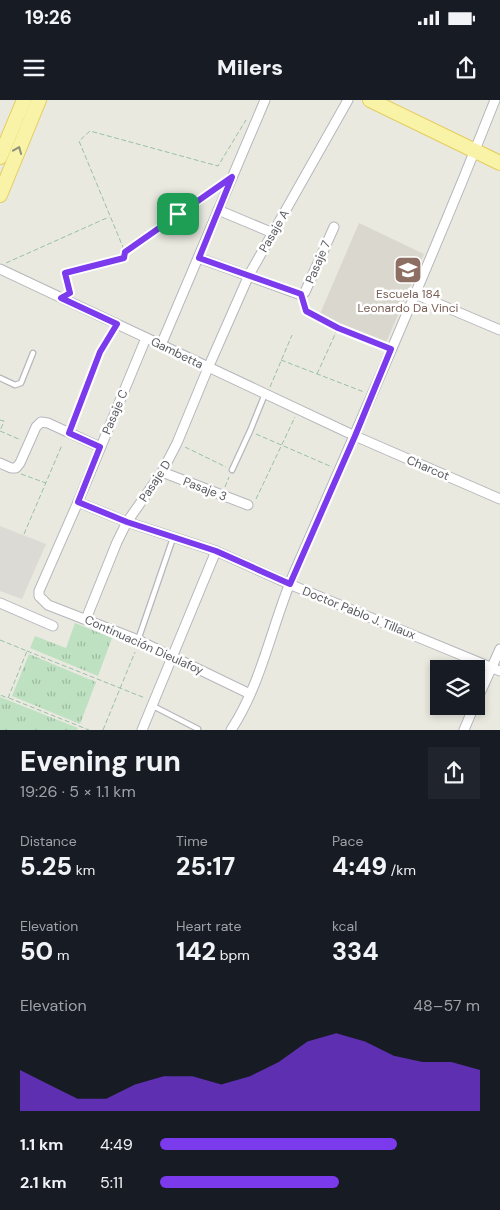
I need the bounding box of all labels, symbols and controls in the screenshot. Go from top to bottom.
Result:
text: 19:26 [25,5,72,30]
text: Milers [217,53,283,82]
icon: menu [20,54,48,82]
icon: share [452,54,480,82]
one-way arrow [12,146,23,155]
pin [157,193,199,235]
icon: arrive [164,200,192,228]
street label: Pasaje A [255,207,293,255]
street label: Pasaje 7 [302,238,334,286]
school or university icon: Escuela 184 Leonardo Da Vinci [393,255,423,285]
place label: Escuela 184 Leonardo Da Vinci [358,286,459,316]
street label: Gambetta [148,333,206,373]
street label: Pasaje C [98,387,132,437]
street label: Charcot [404,452,452,484]
street label: Pasaje D [136,457,174,505]
street label: Pasaje 3 [181,473,229,505]
street label: Doctor Pablo J. Tillaux [300,583,418,643]
street label: Continuación Dieulafoy [82,612,206,679]
map controls [430,660,485,715]
button: layers [430,660,485,715]
text: Evening run [20,743,181,780]
button: share [428,747,480,799]
text: 19:26 · 5 × 1.1 km [20,781,136,802]
text: Distance [20,832,77,850]
text: Time [176,832,208,850]
text: Pace [332,832,363,850]
text: 5.25 [20,850,72,883]
text: 25:17 [176,850,235,883]
text: 4:49 [332,850,387,883]
text: km [72,861,95,879]
text: /km [387,861,416,879]
text: Elevation [20,917,78,935]
text: Heart rate [176,917,241,935]
text: kcal [332,917,357,935]
text: 50 [20,935,53,968]
text: 142 [176,935,216,968]
text: 334 [332,935,379,968]
text: m [53,946,69,964]
text: bpm [216,946,250,964]
text: Elevation [20,995,87,1016]
text: 48–57 m [413,995,480,1016]
text: 1.1 km [20,1134,63,1155]
text: 4:49 [100,1134,133,1155]
text: 2.1 km [20,1172,67,1193]
text: 5:11 [100,1172,123,1193]

